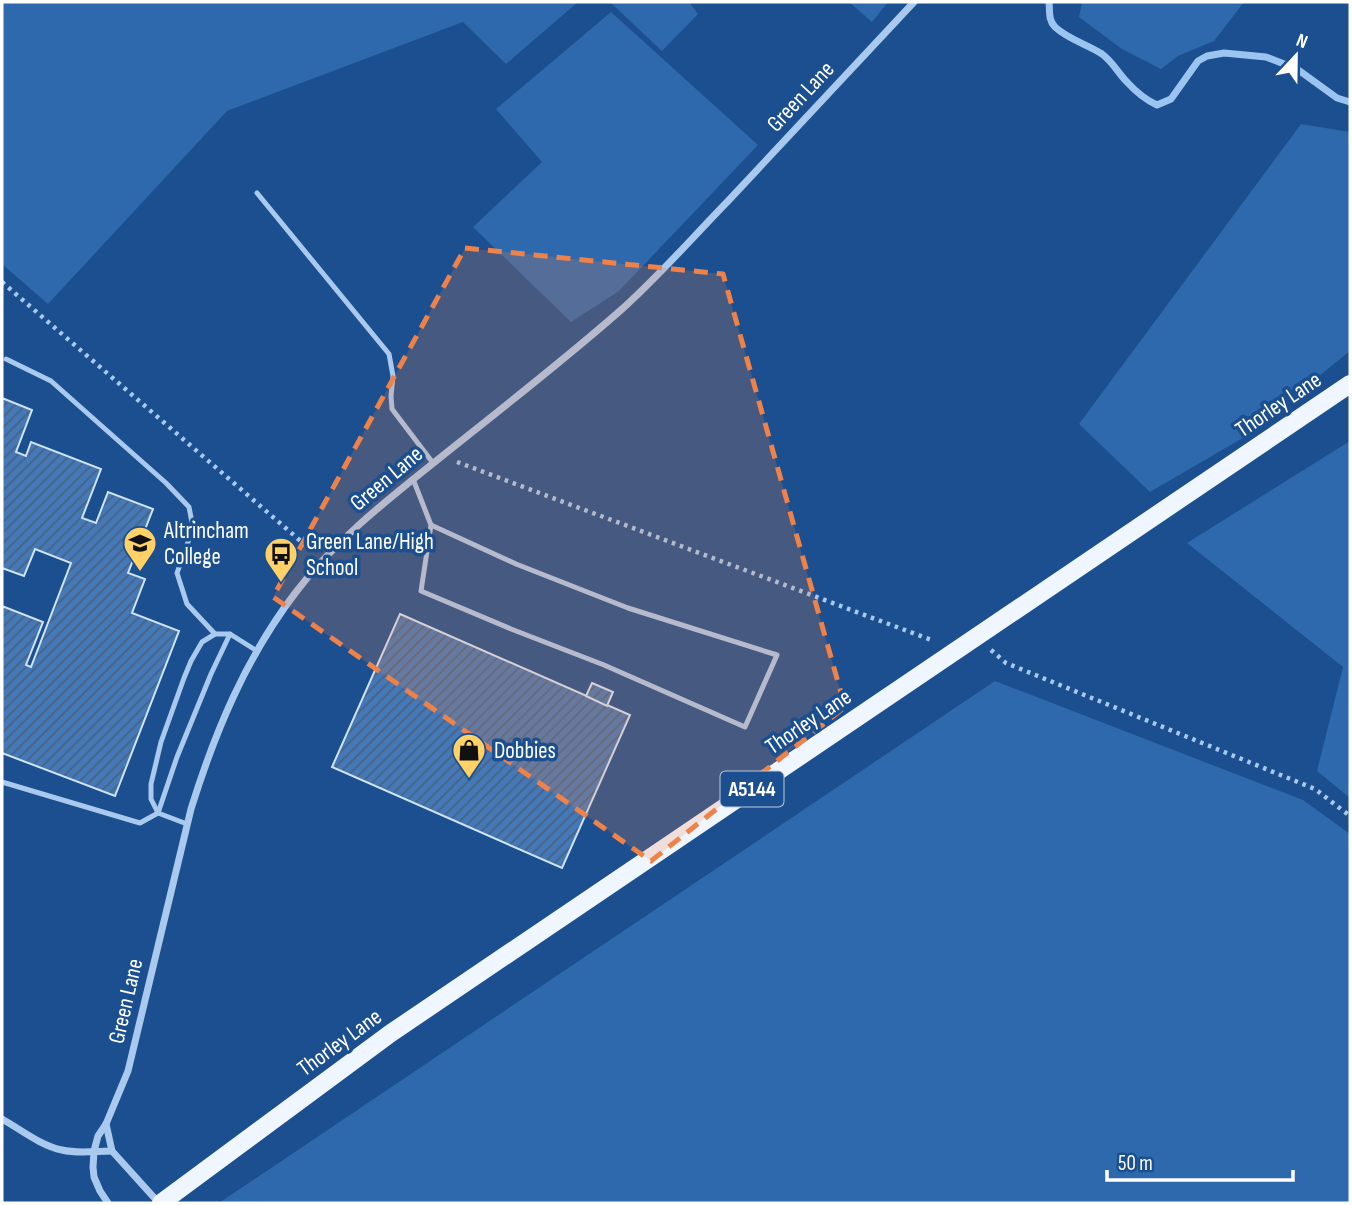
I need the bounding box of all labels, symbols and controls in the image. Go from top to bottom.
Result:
north arrow [1261,21,1331,91]
text: N [1293,29,1311,54]
street label: Green Lane [761,56,840,138]
street label: Thorley Lane [1230,366,1327,444]
street label: Green Lane [345,440,429,517]
place label: Altrincham College [163,517,249,571]
school or university icon: Altrincham College [121,524,159,573]
place label: Green Lane/High School [306,528,434,582]
bus stop icon: Green Lane/High School [262,535,300,584]
street label: Thorley Lane [760,683,857,761]
shop icon: Dobbies [450,731,488,780]
place label: Dobbies [494,737,556,765]
road number: A5144 [720,772,784,806]
street label: Green Lane [103,956,149,1046]
street label: Thorley Lane [292,1003,387,1083]
scale bar [1107,1138,1292,1182]
text: 50 m [1118,1151,1153,1176]

